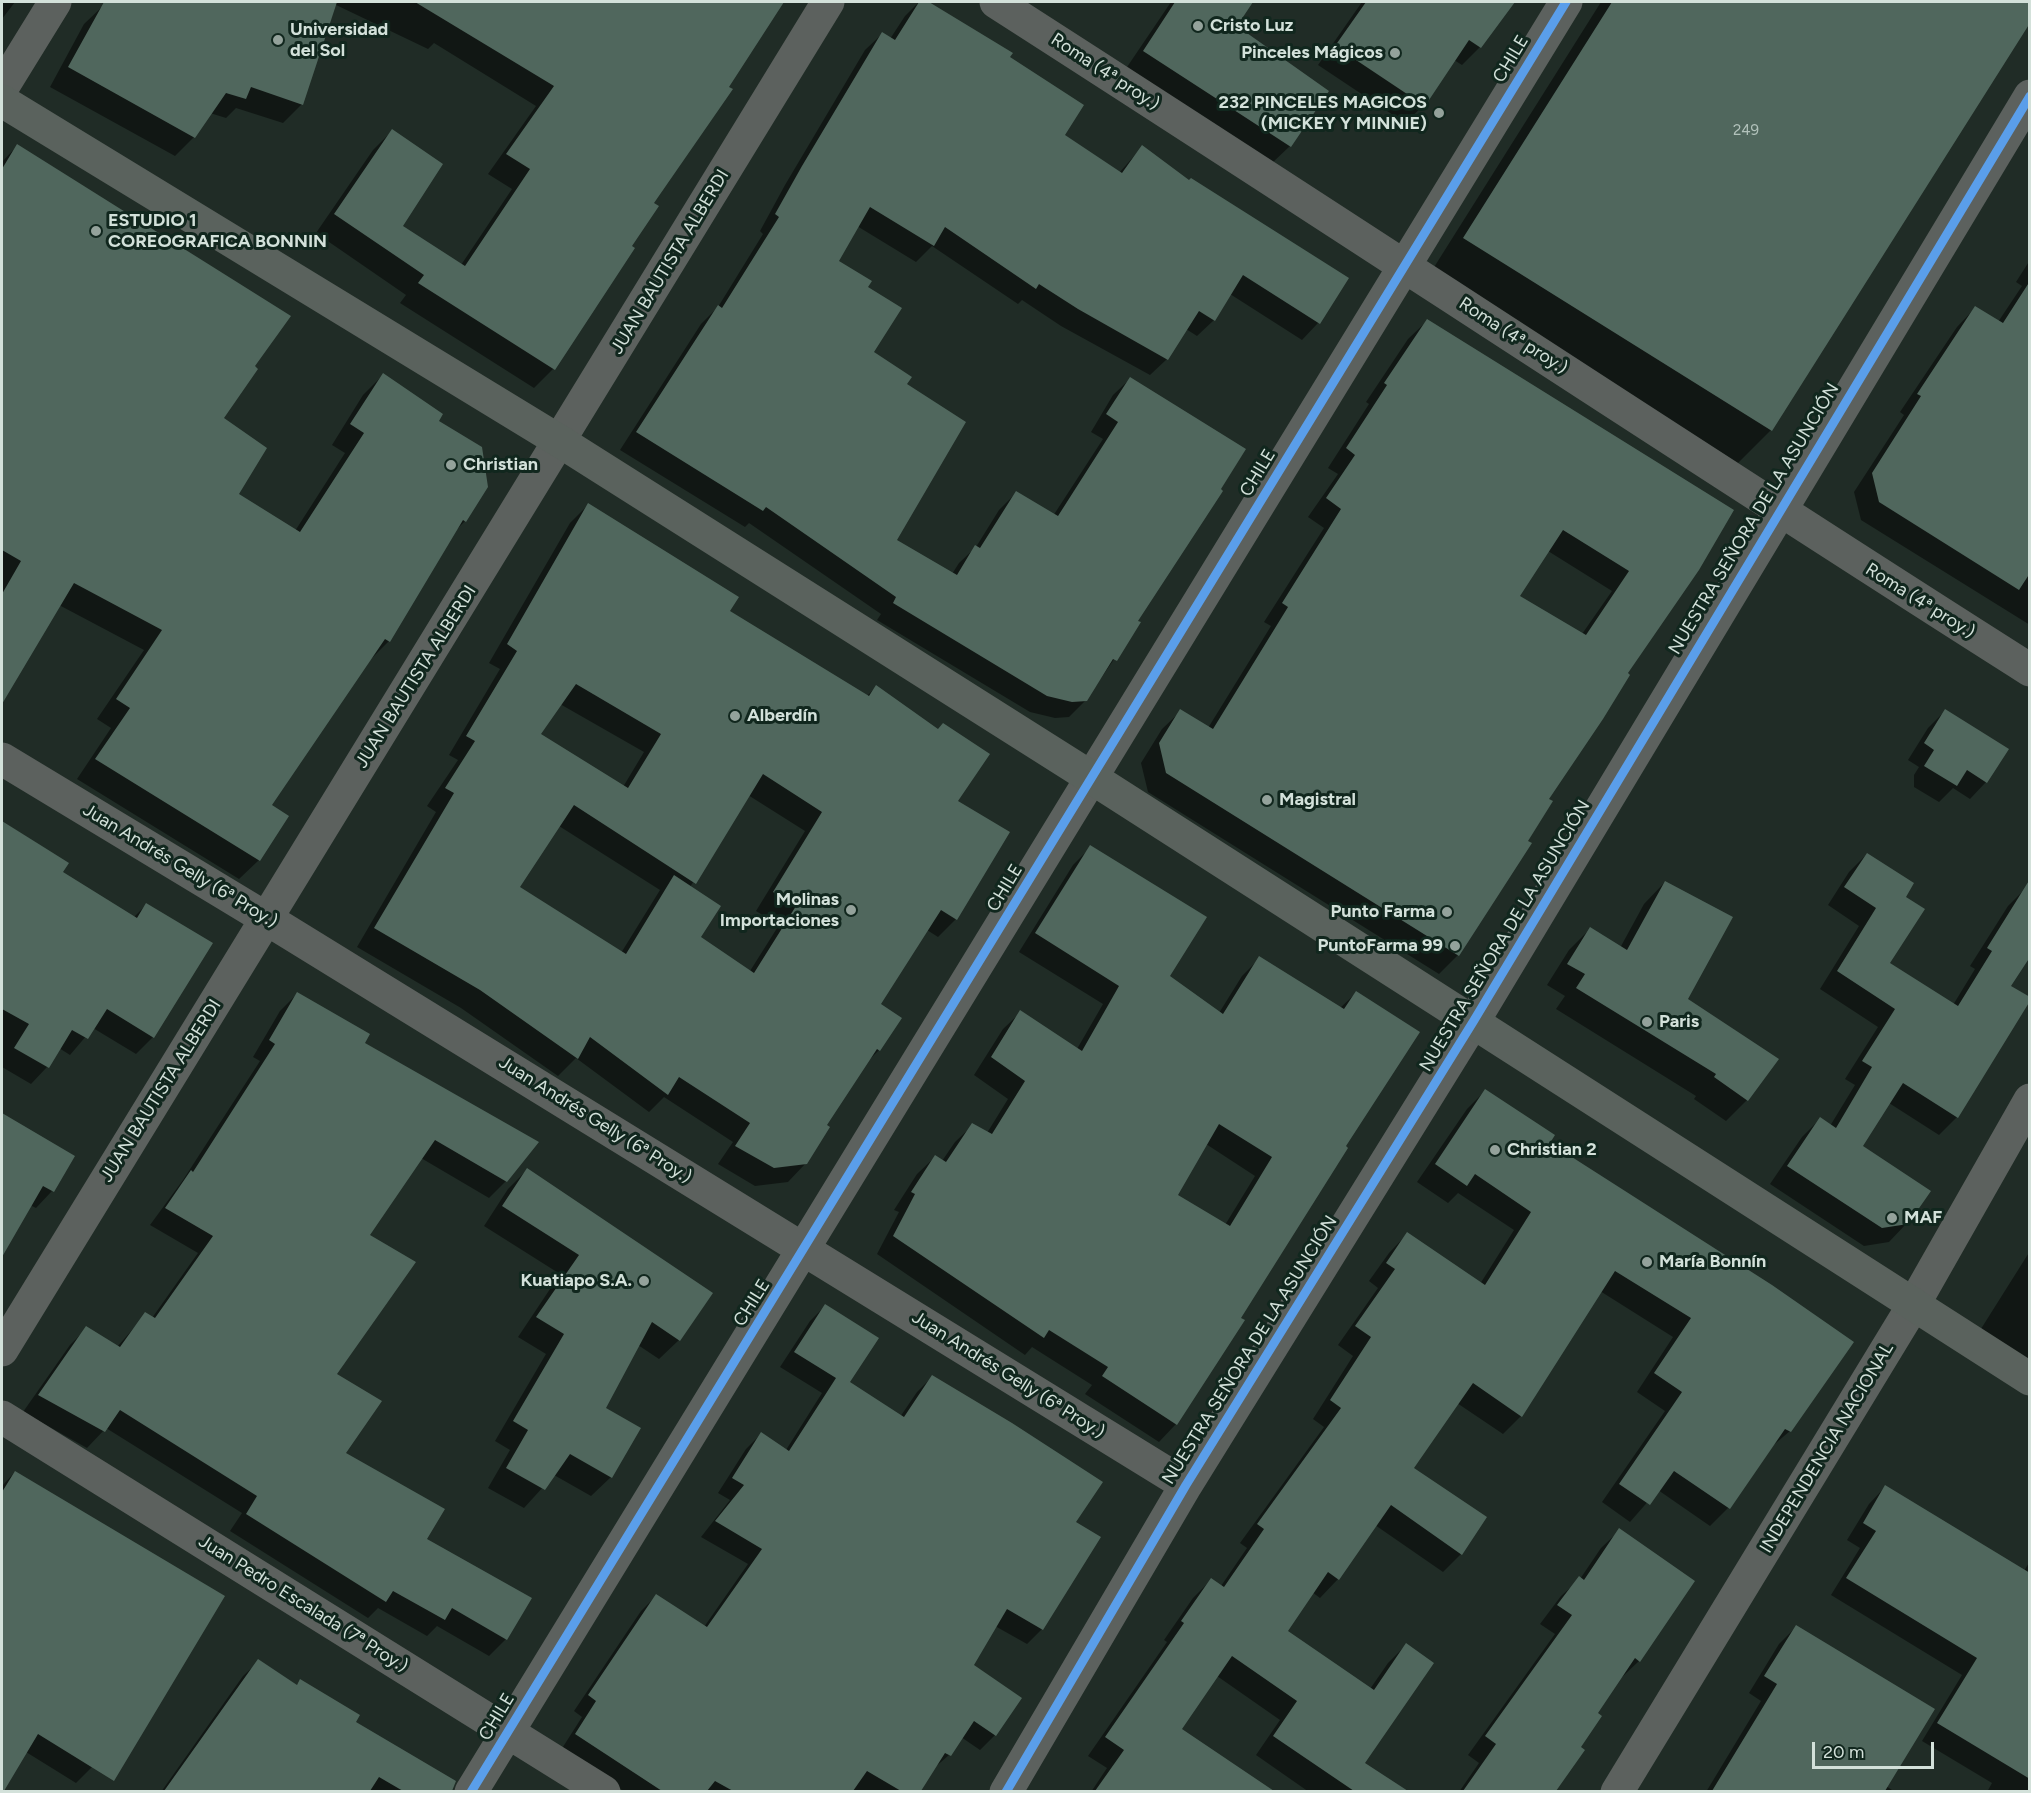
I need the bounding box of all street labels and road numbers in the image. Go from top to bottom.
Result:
street label: Roma (4ª proy.) [1047,29,1163,115]
street label: CHILE [1489,31,1533,87]
street label: JUAN BAUTISTA ALBERDI [606,166,734,358]
street label: Roma (4ª proy.) [1455,293,1571,379]
street label: NUESTRA SEÑORA DE LA ASUNCIÓN [1664,379,1844,659]
street label: CHILE [1236,445,1280,501]
street label: Roma (4ª proy.) [1861,559,1979,643]
street label: JUAN BAUTISTA ALBERDI [351,582,481,772]
street label: NUESTRA SEÑORA DE LA ASUNCIÓN [1415,796,1595,1076]
street label: Juan Andrés Gelly (6ª Proy.) [79,799,281,933]
street label: CHILE [983,860,1027,916]
street label: JUAN BAUTISTA ALBERDI [96,996,226,1186]
street label: Juan Andrés Gelly (6ª Proy.) [495,1052,695,1188]
street label: NUESTRA SEÑORA DE LA ASUNCIÓN [1158,1212,1342,1488]
street label: CHILE [729,1275,775,1331]
street label: Juan Andrés Gelly (6ª Proy.) [908,1307,1108,1443]
street label: INDEPENDENCIA NACIONAL [1756,1339,1898,1557]
street label: Juan Pedro Escalada (7ª Proy.) [194,1531,412,1677]
street label: CHILE [475,1689,519,1745]

